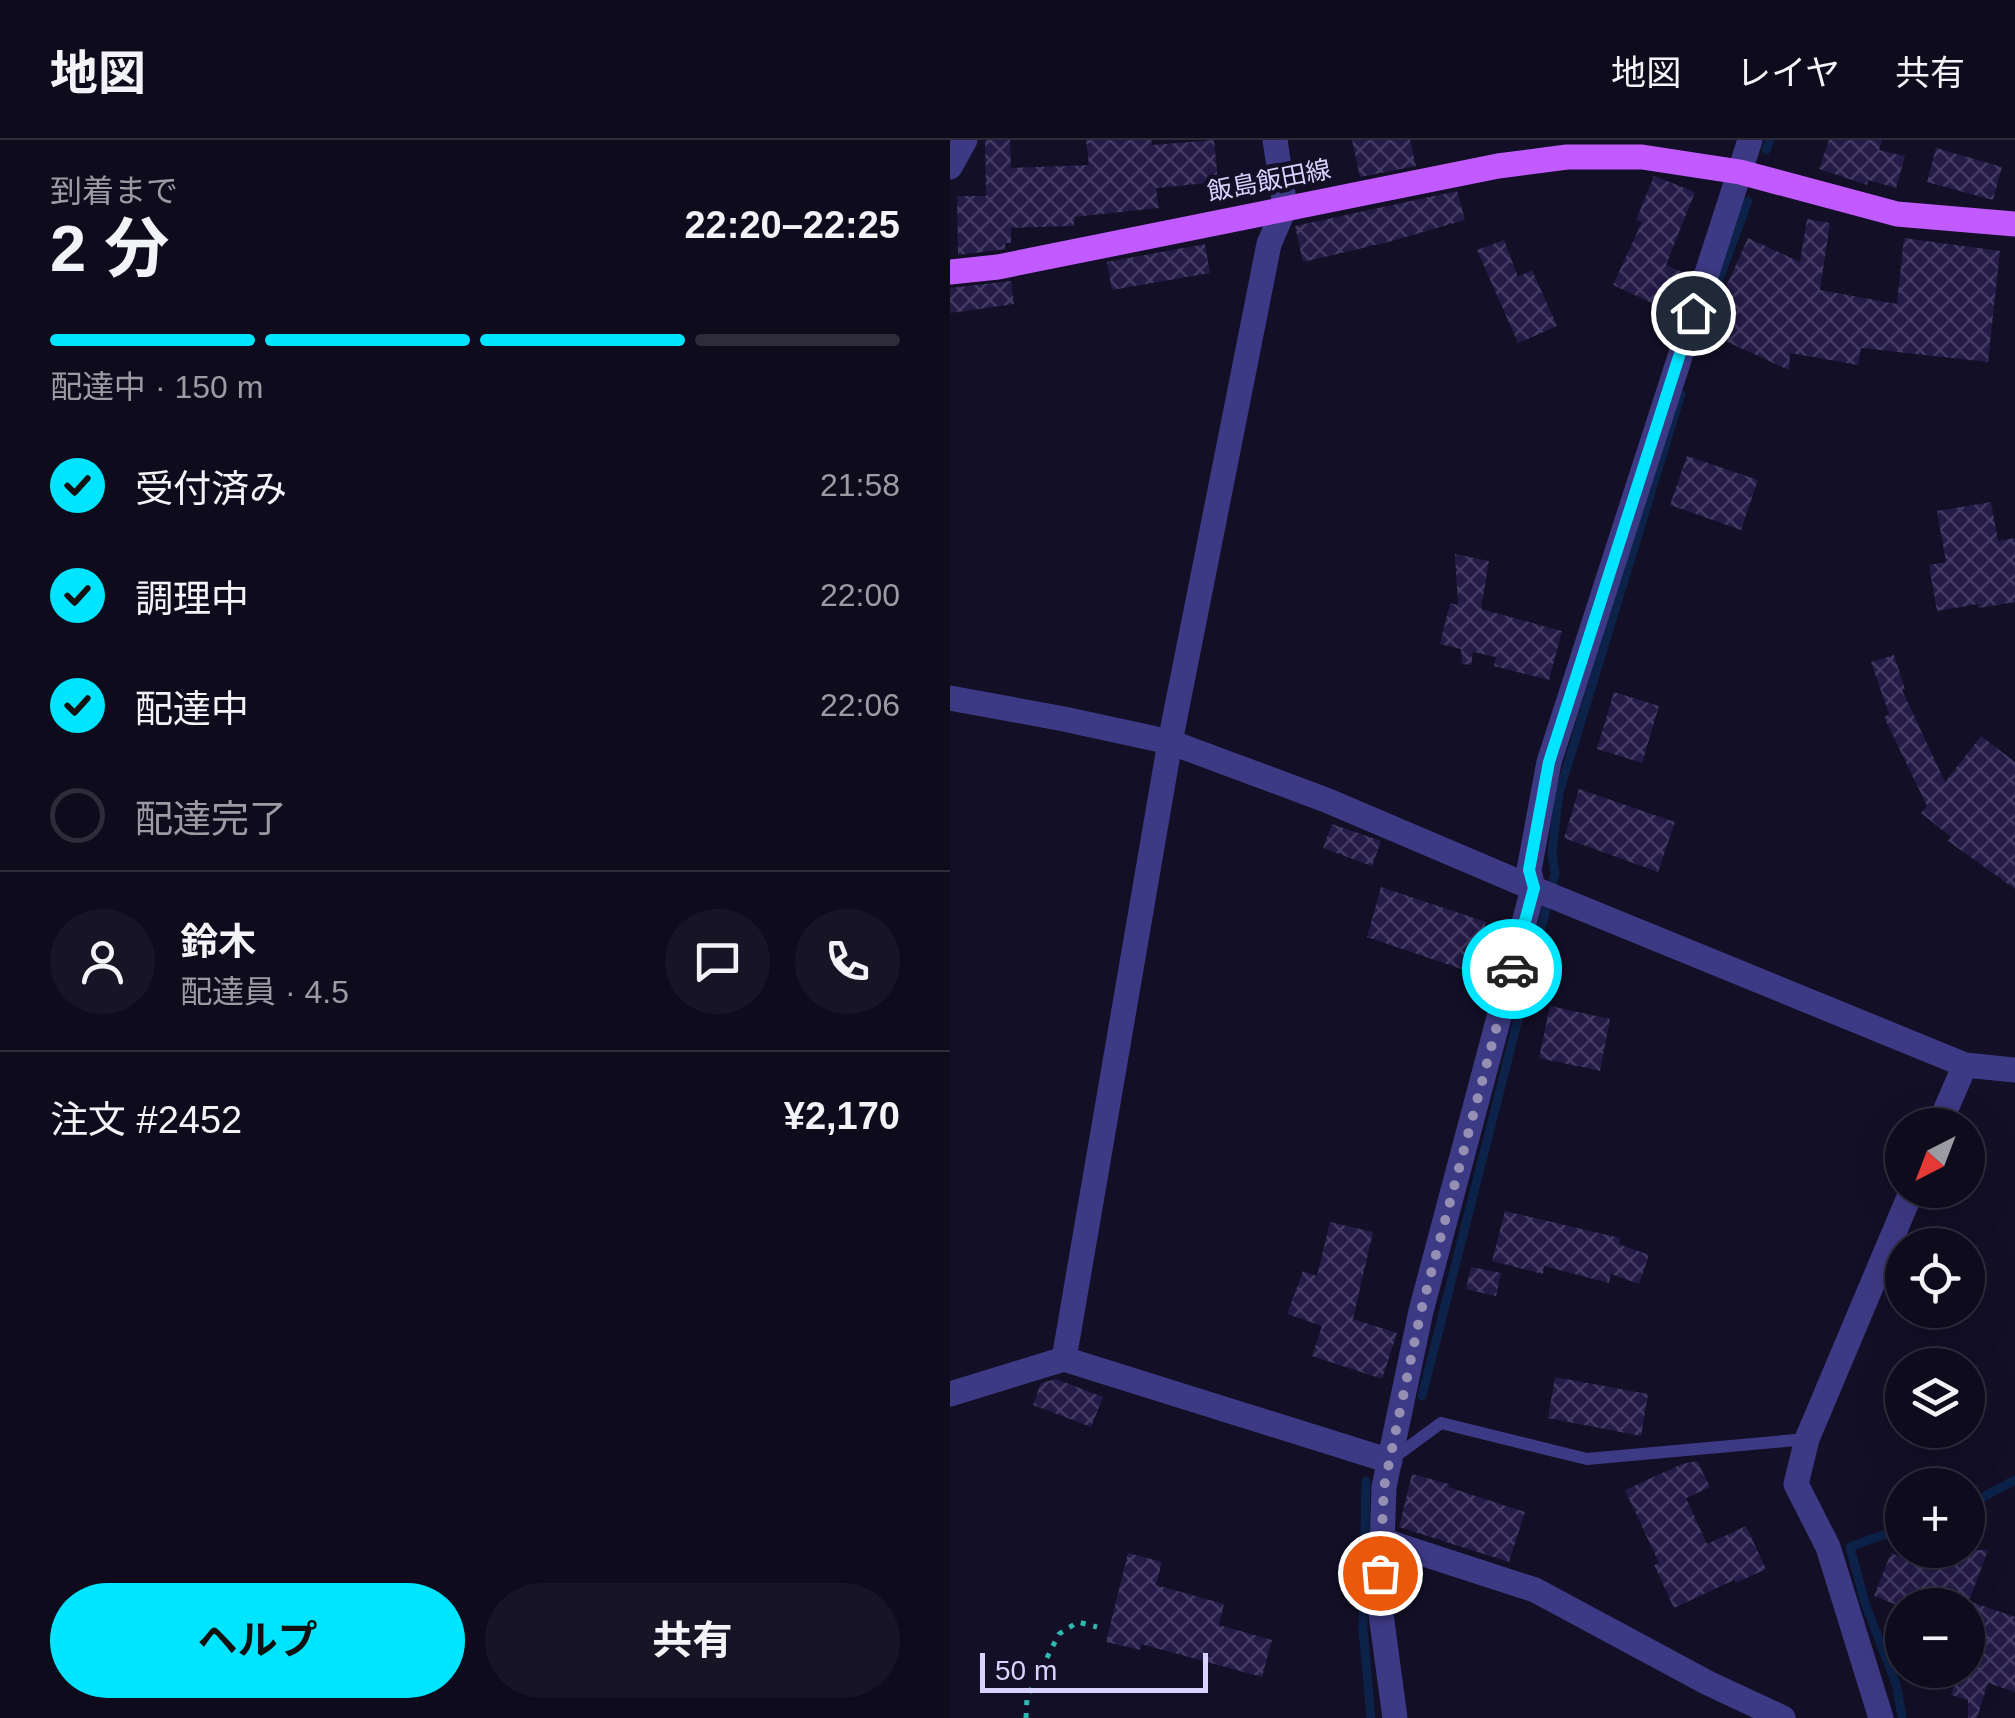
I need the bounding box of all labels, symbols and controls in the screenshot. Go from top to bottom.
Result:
text: 地図 [50,47,146,100]
text: 地図 [1611,53,1681,92]
text: レイヤ [1736,53,1840,92]
text: 共有 [1895,53,1965,92]
street label: 飯島飯田線 [1205,154,1333,206]
text: 到着まで [50,173,178,209]
text: 22:20–22:25 [684,204,900,246]
text: 2 分 [50,212,169,285]
pin [1651,271,1736,356]
icon: home [1666,286,1721,341]
text: 配達中 · 150 m [50,369,263,405]
icon: check [50,458,105,513]
text: 21:58 [820,467,900,503]
text: 受付済み [135,468,287,510]
icon: check [50,568,105,623]
text: 22:00 [820,577,900,613]
text: 調理中 [135,578,249,620]
icon: check [50,678,105,733]
text: 22:06 [820,687,900,723]
text: 配達中 [135,688,249,730]
text: 配達完了 [135,798,287,840]
button: person [50,909,155,1014]
button: chat [665,909,770,1014]
button: phone [795,909,900,1014]
courier [1462,919,1562,1019]
text: 鈴木 [180,921,256,963]
icon: car [1485,942,1540,997]
text: 配達員 · 4.5 [180,974,349,1010]
text: ¥2,170 [784,1095,900,1137]
text: 注文 #2452 [50,1099,242,1141]
north arrow [1885,1108,1985,1208]
map controls [1885,1108,1985,1688]
button: locate [1885,1228,1985,1328]
button: layers [1885,1348,1985,1448]
button: + [1885,1468,1985,1568]
pin [1338,1531,1423,1616]
icon: bag [1353,1546,1408,1601]
button: ヘルプ [50,1583,465,1698]
button: 共有 [485,1583,900,1698]
button: − [1885,1588,1985,1688]
scale bar [980,1648,1208,1692]
text: 50 m [995,1655,1057,1686]

